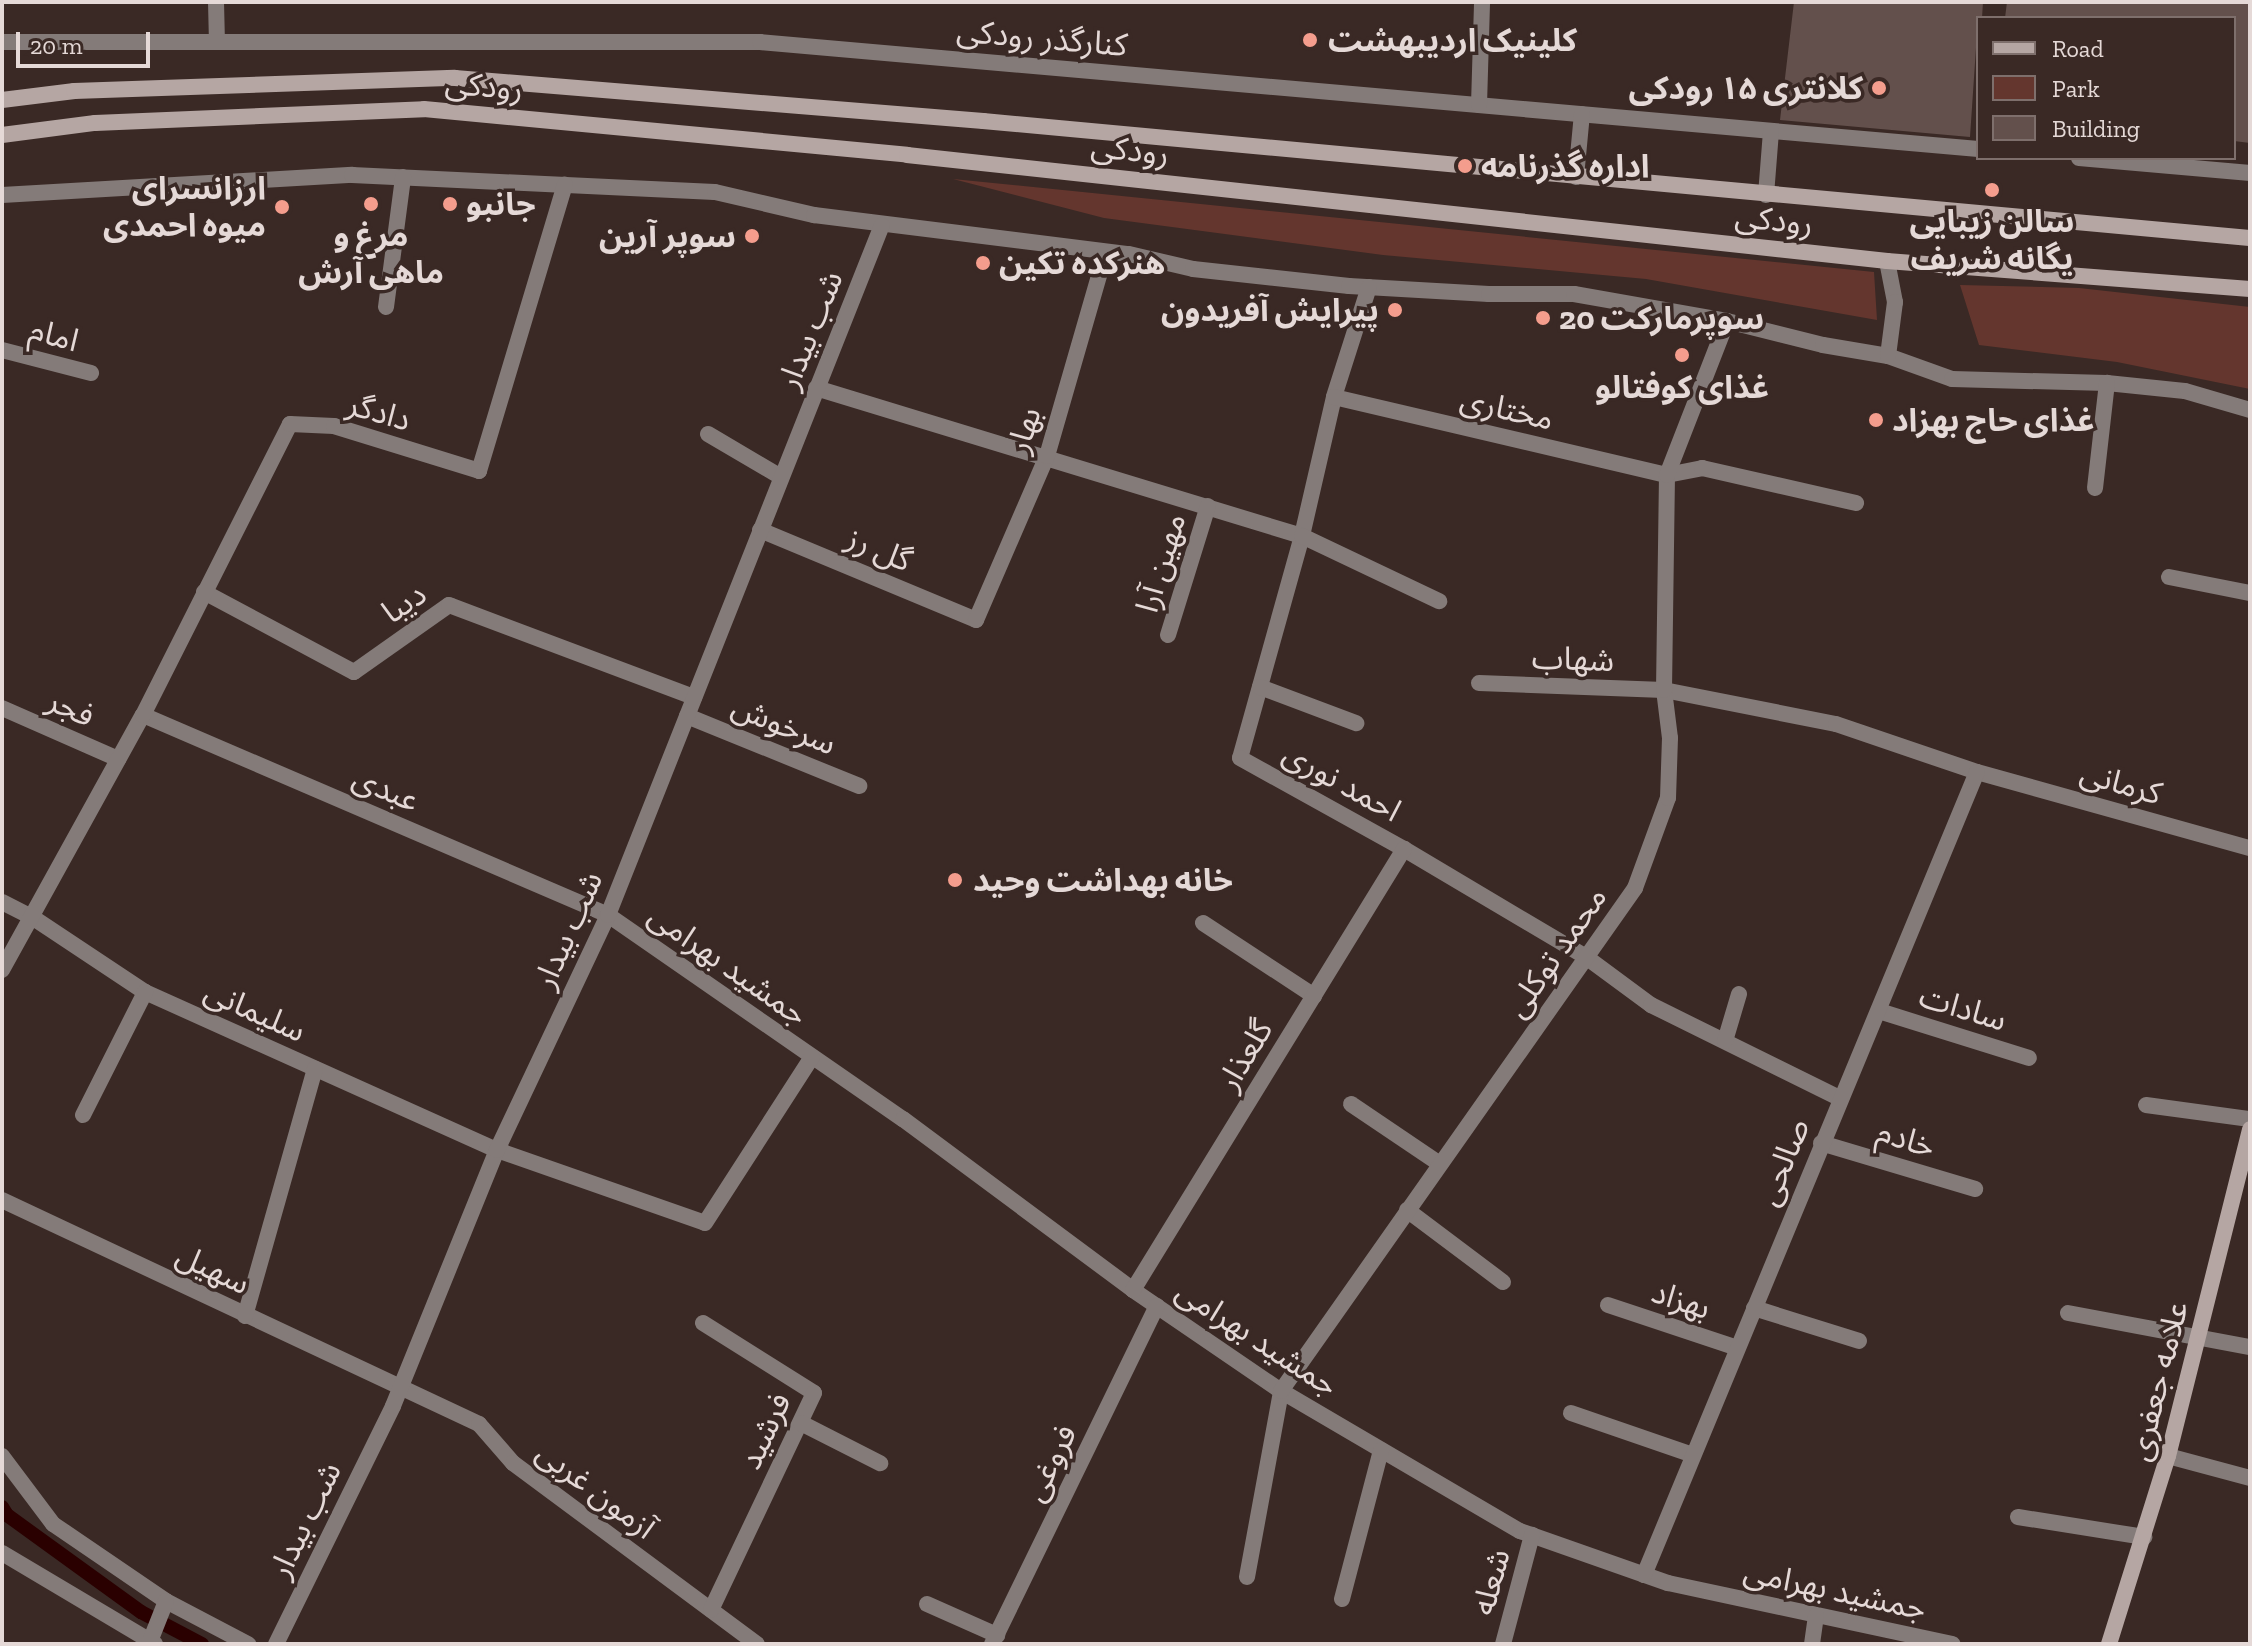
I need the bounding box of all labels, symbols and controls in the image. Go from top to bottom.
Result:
street label: کنارگذر رودکی [955,11,1129,65]
scale bar [20,16,154,66]
legend [1976,16,2236,160]
place label: کلینیک اردیبهشت [1328,21,1577,59]
marker: کلینیک اردیبهشت [1299,29,1321,51]
text: 20 m [30,31,82,60]
text: Road [2052,34,2104,63]
street label: رودکی [443,63,525,109]
place label: کلانتری ۱۵ رودکی [1629,69,1863,107]
text: Park [2052,74,2100,103]
marker: کلانتری ۱۵ رودکی [1870,79,1888,97]
text: Building [2052,114,2140,143]
street label: رودکی [1089,127,1171,173]
place label: اداره گذرنامه [1481,147,1650,185]
marker: اداره گذرنامه [1456,157,1474,175]
place label: ارزانسرای میوه احمدی [103,170,266,245]
marker: سالن زیبایی یگانه شریف [1983,181,2001,199]
place label: جانبو [466,185,536,223]
marker: مرغ و ماهی آرش [362,195,380,213]
marker: جانبو [441,195,459,213]
street label: رودکی [1733,197,1815,243]
marker: ارزانسرای میوه احمدی [273,198,291,216]
place label: سالن زیبایی یگانه شریف [1910,203,2074,278]
place label: مرغ و ماهی آرش [298,217,444,292]
place label: سوپر آرین [599,217,736,255]
marker: سوپر آرین [743,227,761,245]
place label: هنرکده تکین [999,244,1165,282]
marker: هنرکده تکین [974,254,992,272]
street label: شب بیدار [769,265,851,395]
place label: پیرایش آفریدون [1161,291,1379,329]
place label: سوپرمارکت 20 [1559,299,1764,337]
marker: پیرایش آفریدون [1386,301,1404,319]
marker: سوپرمارکت 20 [1534,309,1552,327]
street label: امام [25,310,83,360]
marker: غذای کوفتالو [1673,346,1691,364]
place label: غذای کوفتالو [1595,368,1769,406]
street label: مختاری [1457,380,1557,438]
street label: دادگر [343,385,415,439]
place label: غذای حاج بهزاد [1892,401,2095,439]
street label: بهار [999,402,1049,458]
marker: غذای حاج بهزاد [1867,411,1885,429]
street label: مهین آرا [1128,509,1194,617]
street label: گل رز [841,518,917,580]
street label: دیبا [375,574,433,632]
street label: شهاب [1531,638,1615,680]
street label: فجر [42,681,100,735]
street label: سرخوش [726,687,842,763]
street label: احمد نوری [1276,734,1408,830]
street label: کرمانی [2076,753,2166,813]
street label: عبدی [347,758,425,820]
place label: خانه بهداشت وحید [973,861,1233,899]
street label: شب بیدار [525,865,611,995]
marker: خانه بهداشت وحید [944,869,966,891]
street label: محمد توکلی [1497,879,1615,1025]
street label: جمشید بهرامی [641,896,815,1034]
street label: سلیمانی [199,972,311,1050]
street label: سادات [1915,977,2011,1039]
street label: گلعذار [1209,1013,1281,1097]
street label: خادم [1872,1112,1940,1166]
street label: صالحی [1748,1113,1818,1211]
street label: سهیل [170,1235,256,1303]
street label: جمشید بهرامی [1169,1271,1345,1405]
street label: بهزاد [1647,1273,1715,1327]
street label: علامه جعفری [2120,1297,2196,1465]
street label: فرشید [731,1387,799,1475]
street label: فروغی [1015,1418,1085,1508]
street label: آزمون غربی [529,1433,663,1547]
street label: شب بیدار [261,1456,349,1584]
street label: شعله [1464,1545,1518,1619]
street label: جمشید بهرامی [1740,1552,1930,1628]

